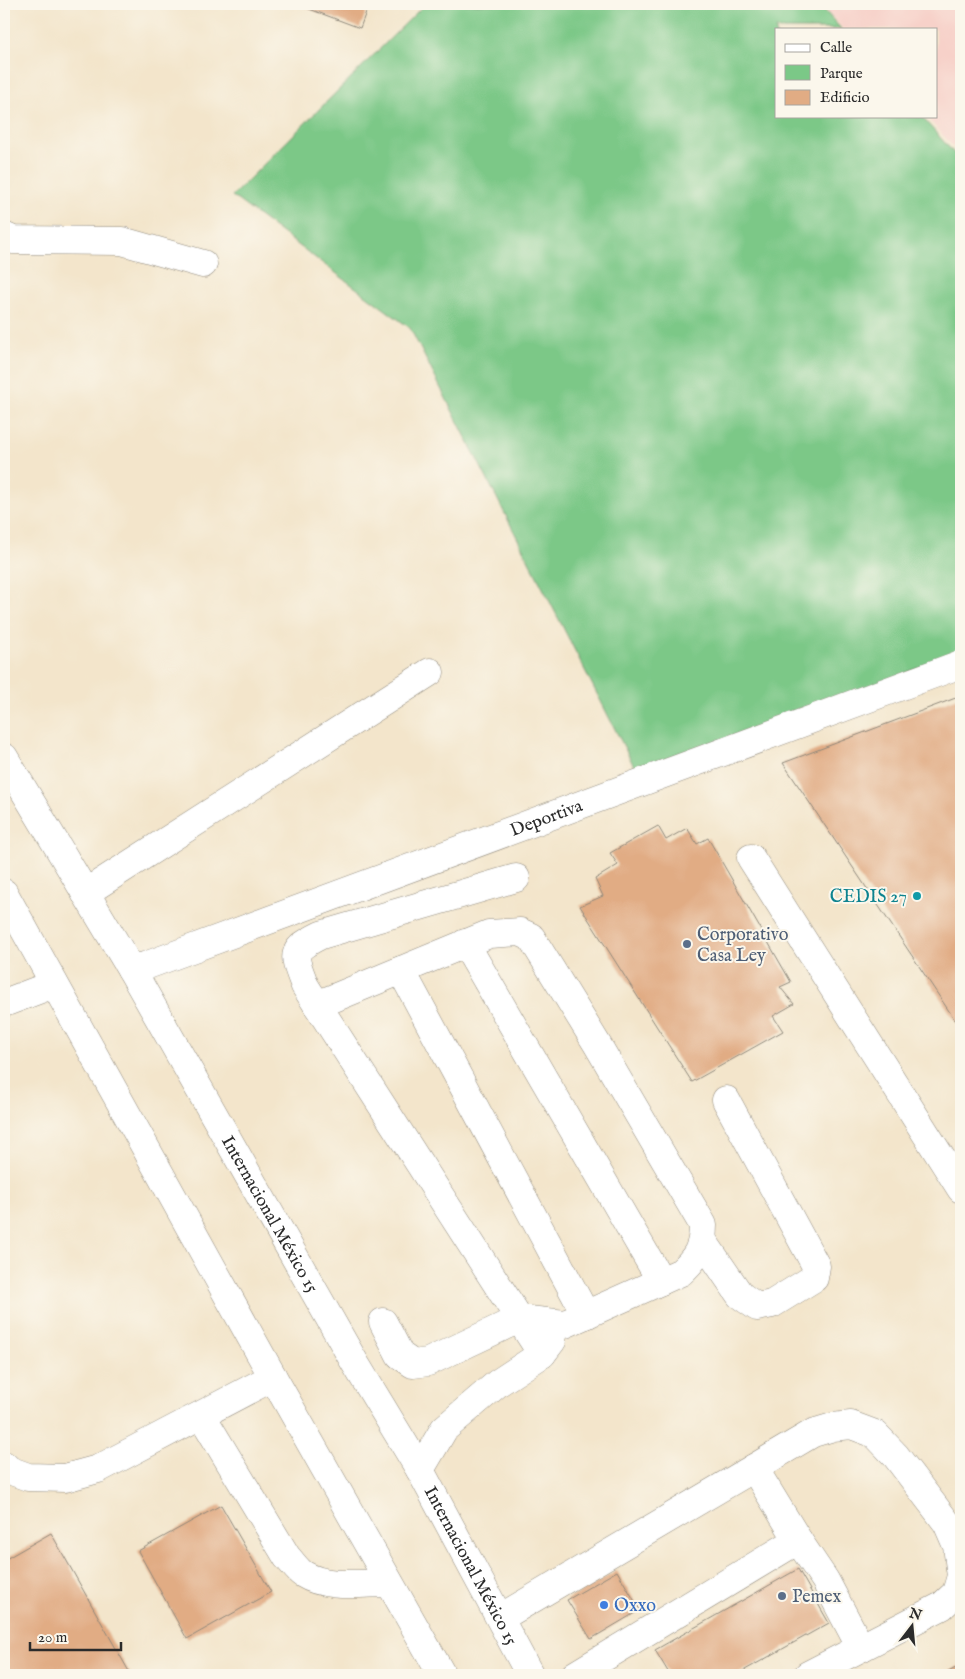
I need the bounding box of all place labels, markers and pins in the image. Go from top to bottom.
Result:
place label: CEDIS 27 [830,886,907,909]
marker: CEDIS 27 [911,890,923,902]
place label: Corporativo Casa Ley [697,924,789,968]
marker: Corporativo Casa Ley [681,938,693,950]
place label: Pemex [792,1586,842,1609]
marker: Pemex [776,1590,788,1602]
place label: Oxxo [614,1595,656,1618]
marker: Oxxo [598,1599,610,1611]

